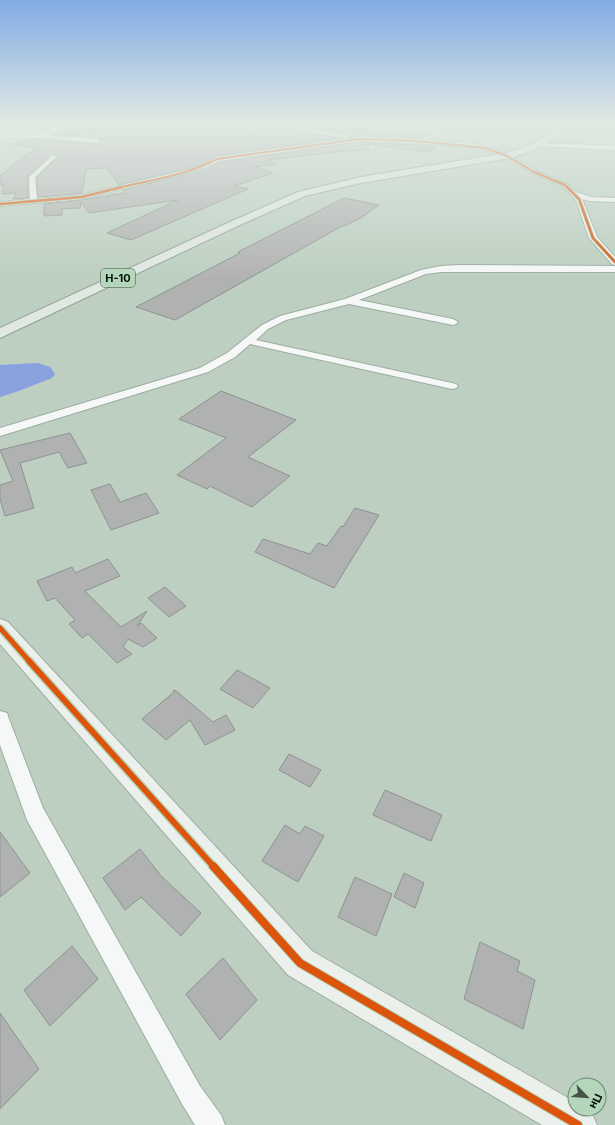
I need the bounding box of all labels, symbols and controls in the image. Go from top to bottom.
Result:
road number: Н-10 [101,269,135,287]
north arrow [567,1077,607,1117]
text: Пн [586,1091,606,1111]

